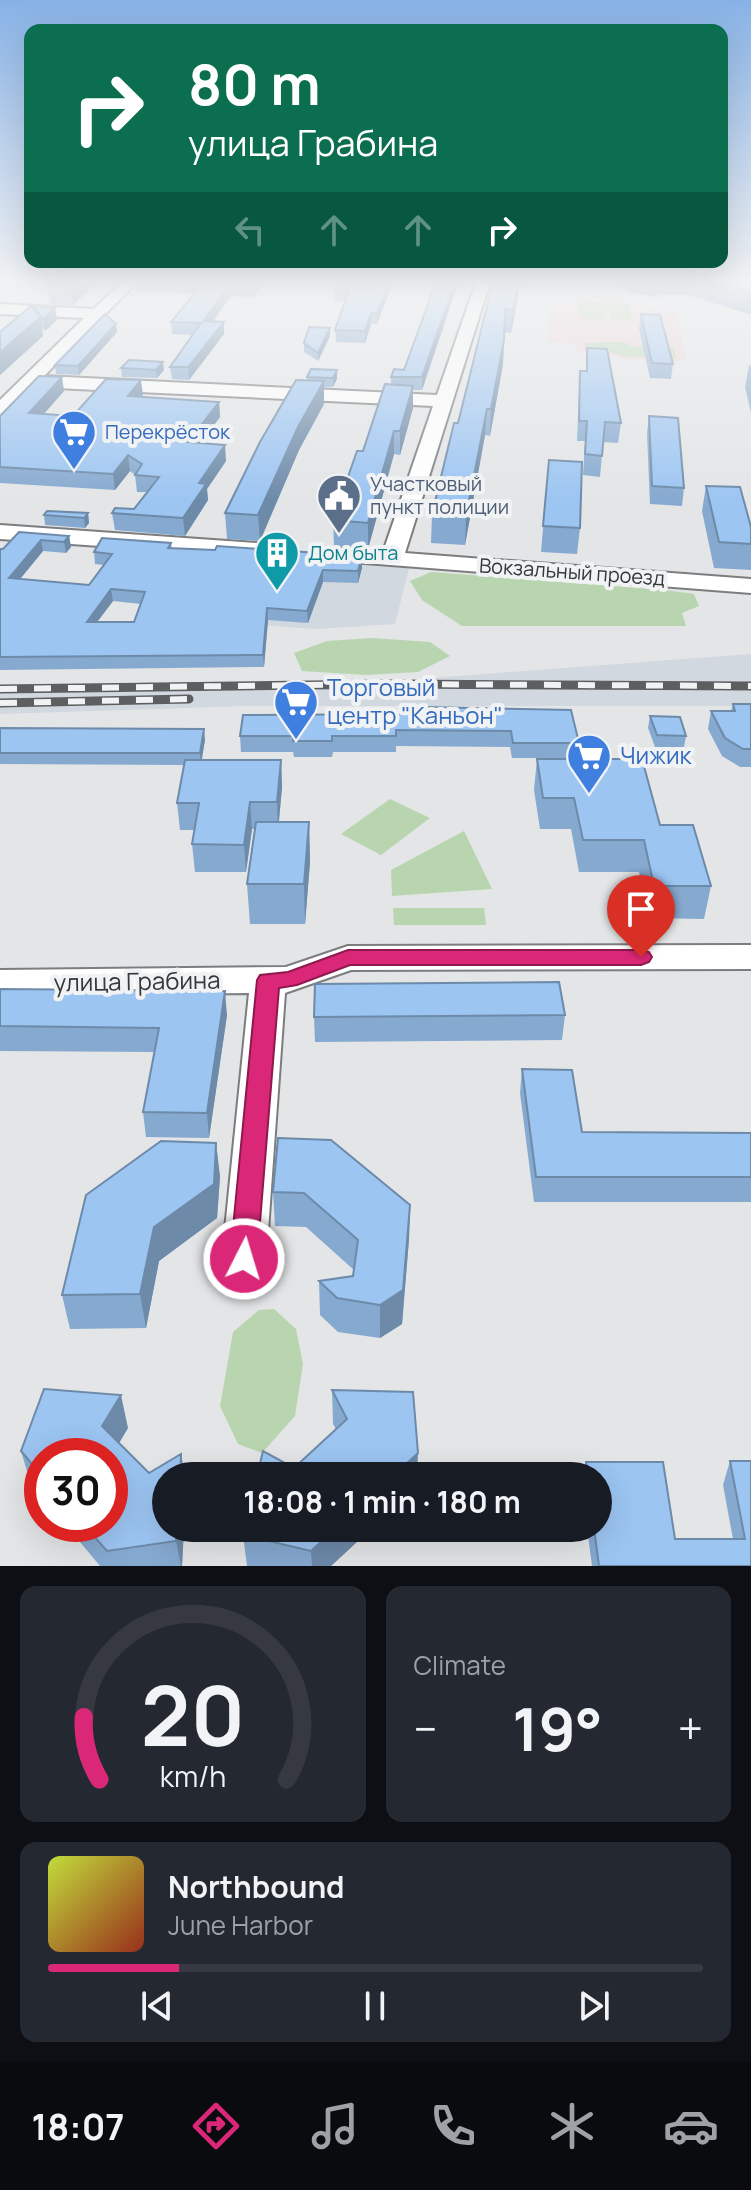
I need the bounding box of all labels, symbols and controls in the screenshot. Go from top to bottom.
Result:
text: 80 m [188,45,321,122]
icon: right [56,56,160,160]
text: улица Грабина [188,118,438,167]
icon: left [228,208,272,252]
icon: ahead [312,208,356,252]
icon: ahead [396,208,440,252]
icon: right [480,208,524,252]
supermarket icon: Перекрёсток [50,408,98,471]
place label: Перекрёсток [105,418,231,445]
place label: Участковый пункт полиции [370,470,509,520]
public building icon: Участковый пункт полиции [315,472,363,535]
building icon: Дом быта [253,529,301,592]
place label: Дом быта [308,539,398,566]
street label: Вокзальный проезд [478,552,666,591]
place label: Торговый центр "Каньон" [327,670,503,731]
supermarket icon: Торговый центр "Каньон" [272,678,320,741]
supermarket icon: Чижик [565,732,613,795]
place label: Чижик [620,738,693,771]
pin [607,875,675,957]
icon: arrive [619,887,663,931]
street label: улица Грабина [53,963,221,998]
position arrow [202,1217,286,1301]
speed limit sign: 30 [24,1438,128,1542]
text: 18:08 · 1 min · 180 m [243,1481,521,1522]
text: Climate [414,1647,506,1683]
text: 20 [141,1657,245,1771]
text: 19° [512,1687,603,1769]
text: − [414,1698,437,1758]
text: + [678,1698,703,1758]
text: km/h [160,1757,226,1796]
text: Northbound [168,1866,345,1907]
text: June Harbor [168,1907,313,1943]
icon: previous [135,1984,179,2028]
icon: pause [353,1984,397,2028]
icon: next [572,1984,616,2028]
icon: directions [188,2098,244,2154]
icon: music [307,2098,363,2154]
icon: phone [425,2098,481,2154]
icon: climate [544,2098,600,2154]
icon: car [663,2098,719,2154]
text: 18:07 [31,2102,125,2151]

